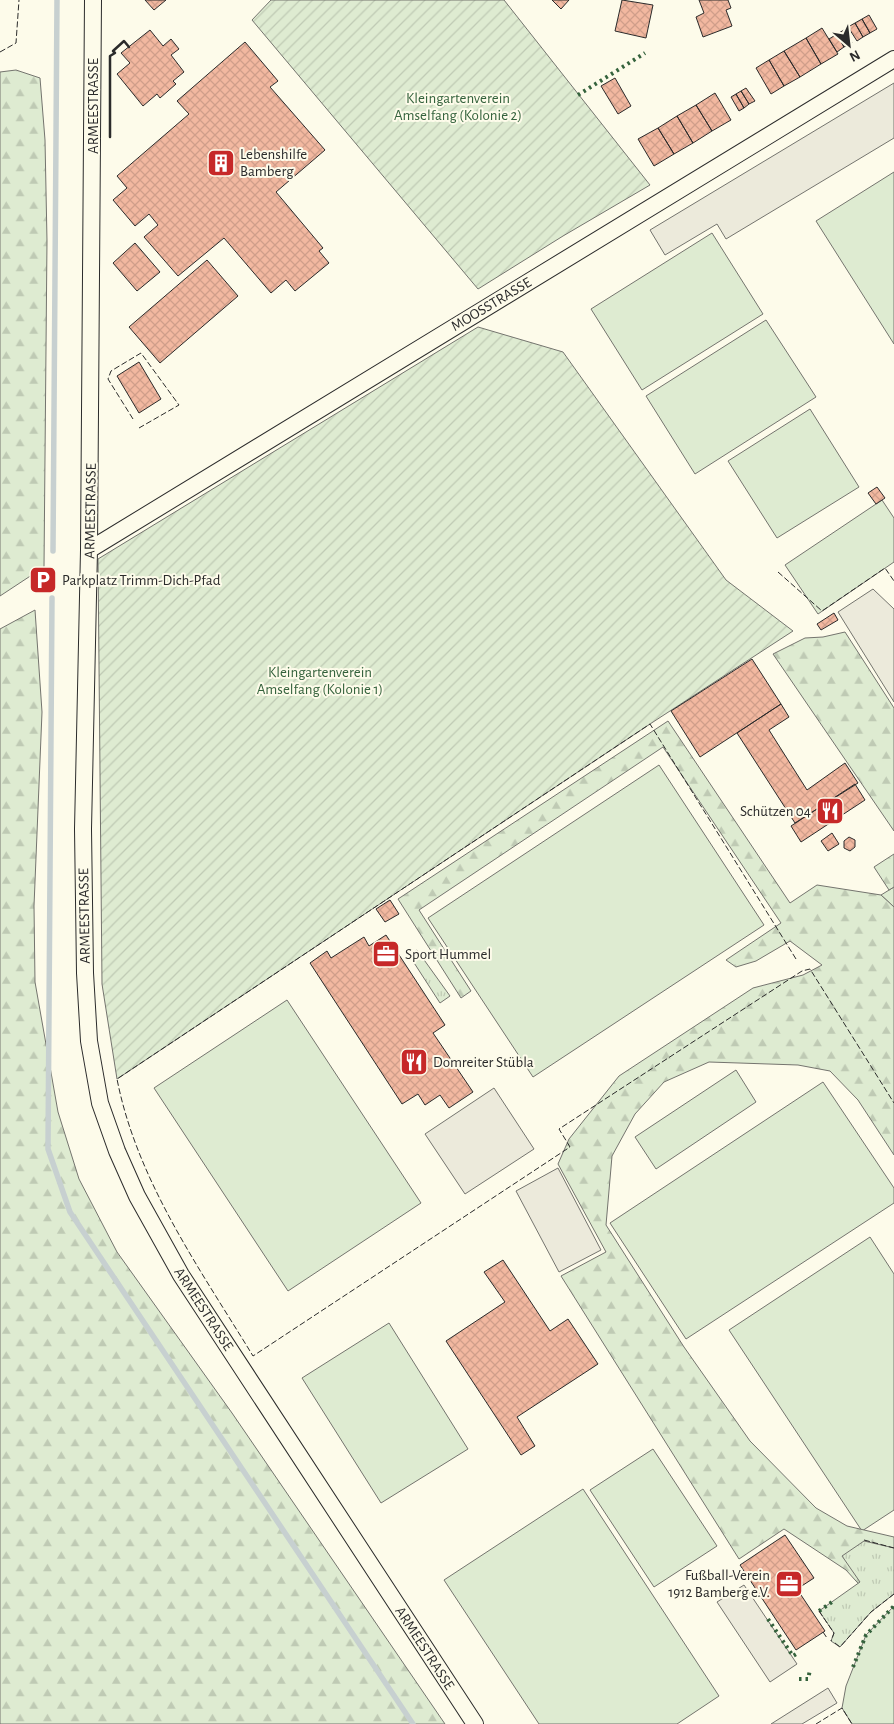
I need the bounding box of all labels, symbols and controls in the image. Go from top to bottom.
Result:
north arrow [824,20,874,70]
text: N [847,47,862,64]
street label: ARMEESTRASSE [86,58,101,154]
park label: Kleingartenverein Amselfang (Kolonie 2) [394,91,522,123]
place label: Lebenshilfe Bamberg [240,147,307,179]
building icon: Lebenshilfe Bamberg [206,148,236,178]
street label: MOOSSTRASSE [449,275,534,334]
street label: ARMEESTRASSE [82,463,99,559]
parking icon: Parkplatz Trimm-Dich-Pfad [28,565,58,595]
place label: Parkplatz Trimm-Dich-Pfad [62,573,221,588]
park label: Kleingartenverein Amselfang (Kolonie 1) [257,665,383,697]
restaurant icon: Schützen 04 [815,796,845,826]
place label: Schützen 04 [740,804,811,819]
street label: ARMEESTRASSE [76,868,93,964]
office icon: Sport Hummel [371,939,401,969]
place label: Sport Hummel [405,947,491,962]
restaurant icon: Domreiter Stübla [399,1047,429,1077]
place label: Domreiter Stübla [433,1055,534,1070]
street label: ARMEESTRASSE [171,1265,236,1354]
place label: Fußball-Verein 1912 Bamberg e.V. [668,1568,770,1600]
office icon: Fußball-Verein 1912 Bamberg e.V. [774,1569,804,1599]
street label: ARMEESTRASSE [392,1604,457,1693]

